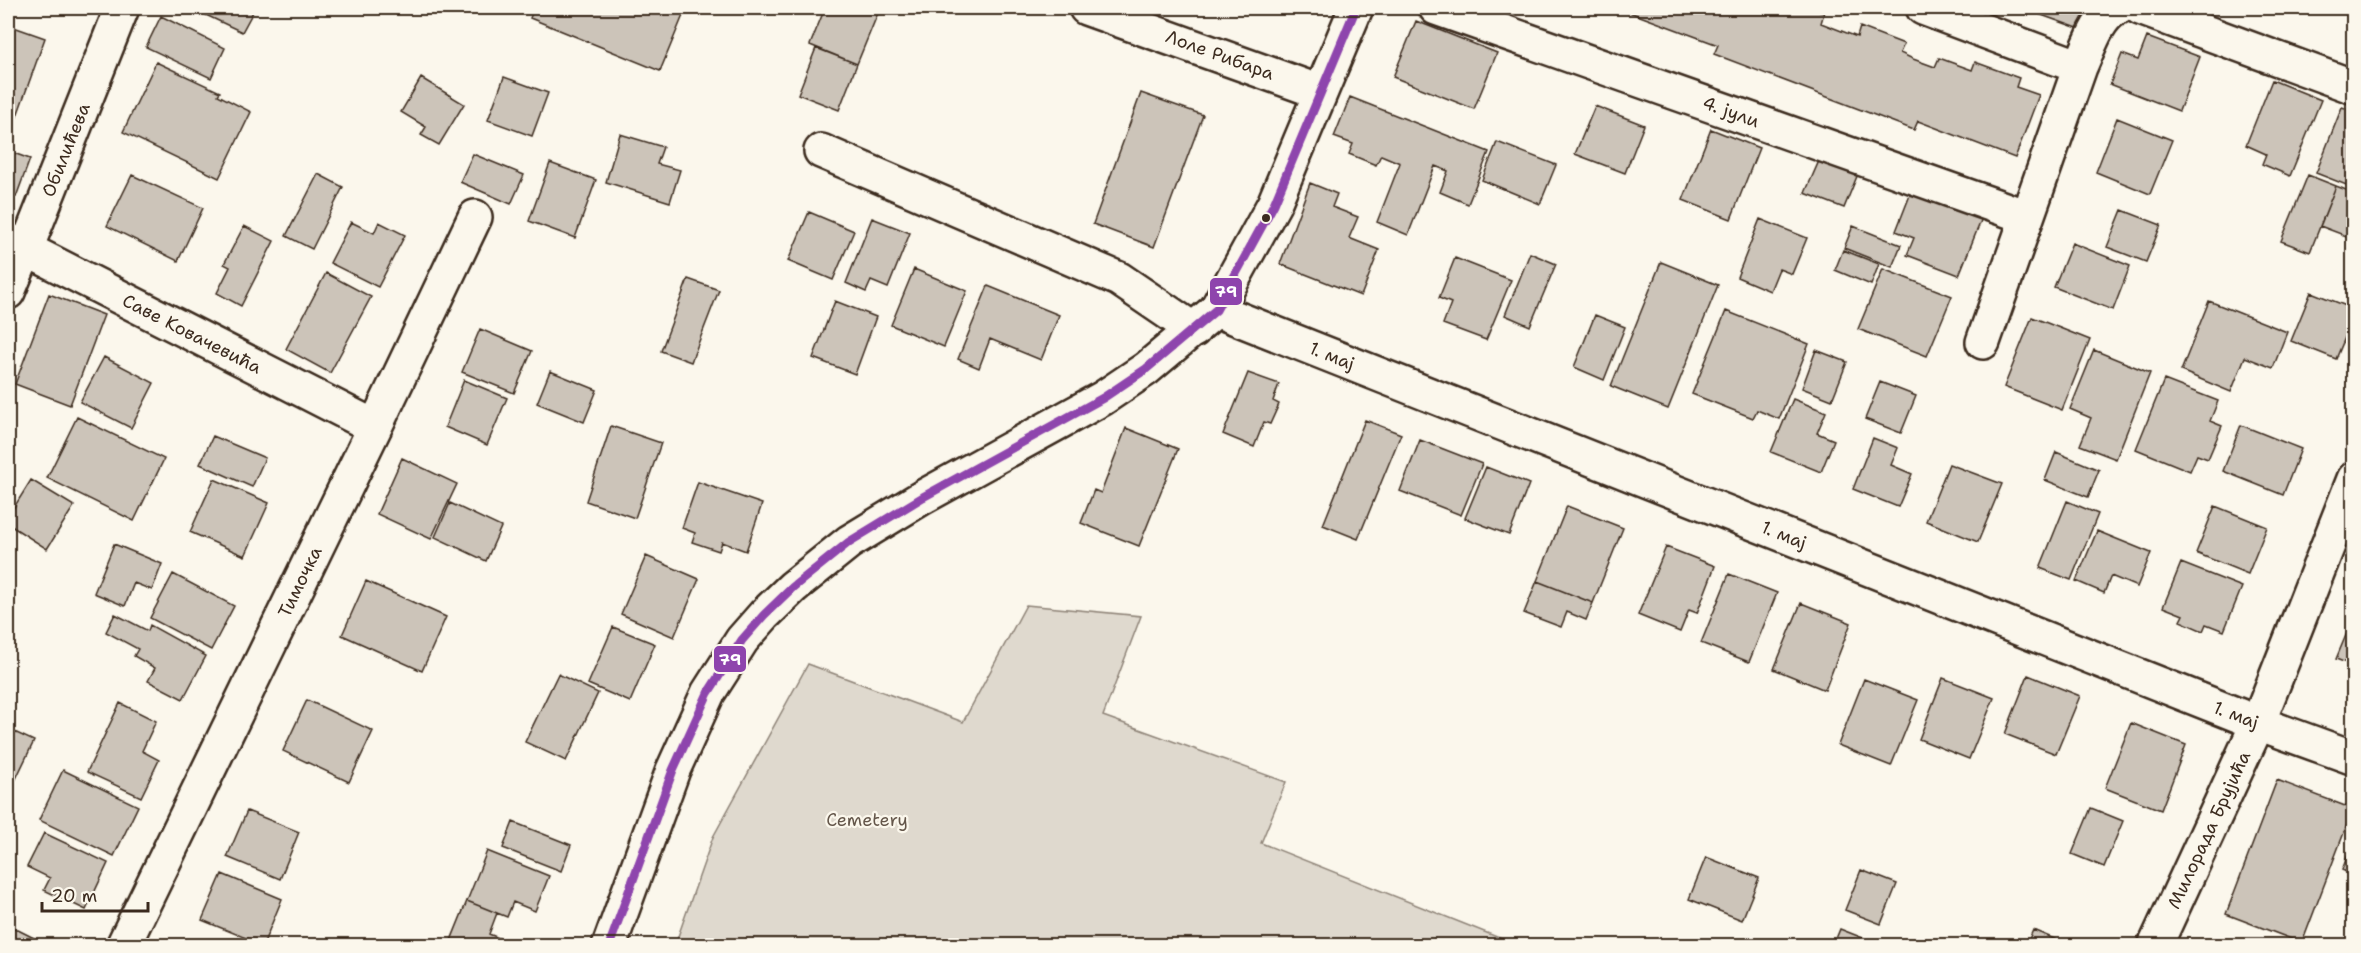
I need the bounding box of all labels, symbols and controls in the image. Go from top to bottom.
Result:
street label: Лоле Рибара [1162,24,1278,86]
street label: 4. јули [1699,91,1763,133]
street label: Обилићева [36,99,96,201]
unlabelled marker [1260,212,1272,224]
line badge: 79 [1209,277,1243,306]
text: 79 [1215,281,1237,302]
street label: Саве Ковачевића [118,289,266,379]
street label: 1. мај [1306,336,1358,376]
street label: 1. мај [1758,515,1810,555]
street label: Тимочка [273,543,327,621]
line badge: 79 [713,645,747,673]
text: 79 [719,649,741,670]
street label: 1. мај [2210,695,2262,735]
street label: Милорада Брујића [2162,747,2256,913]
park label: Cemetery [826,808,908,832]
scale bar [42,875,148,913]
text: 20 m [51,884,97,908]

